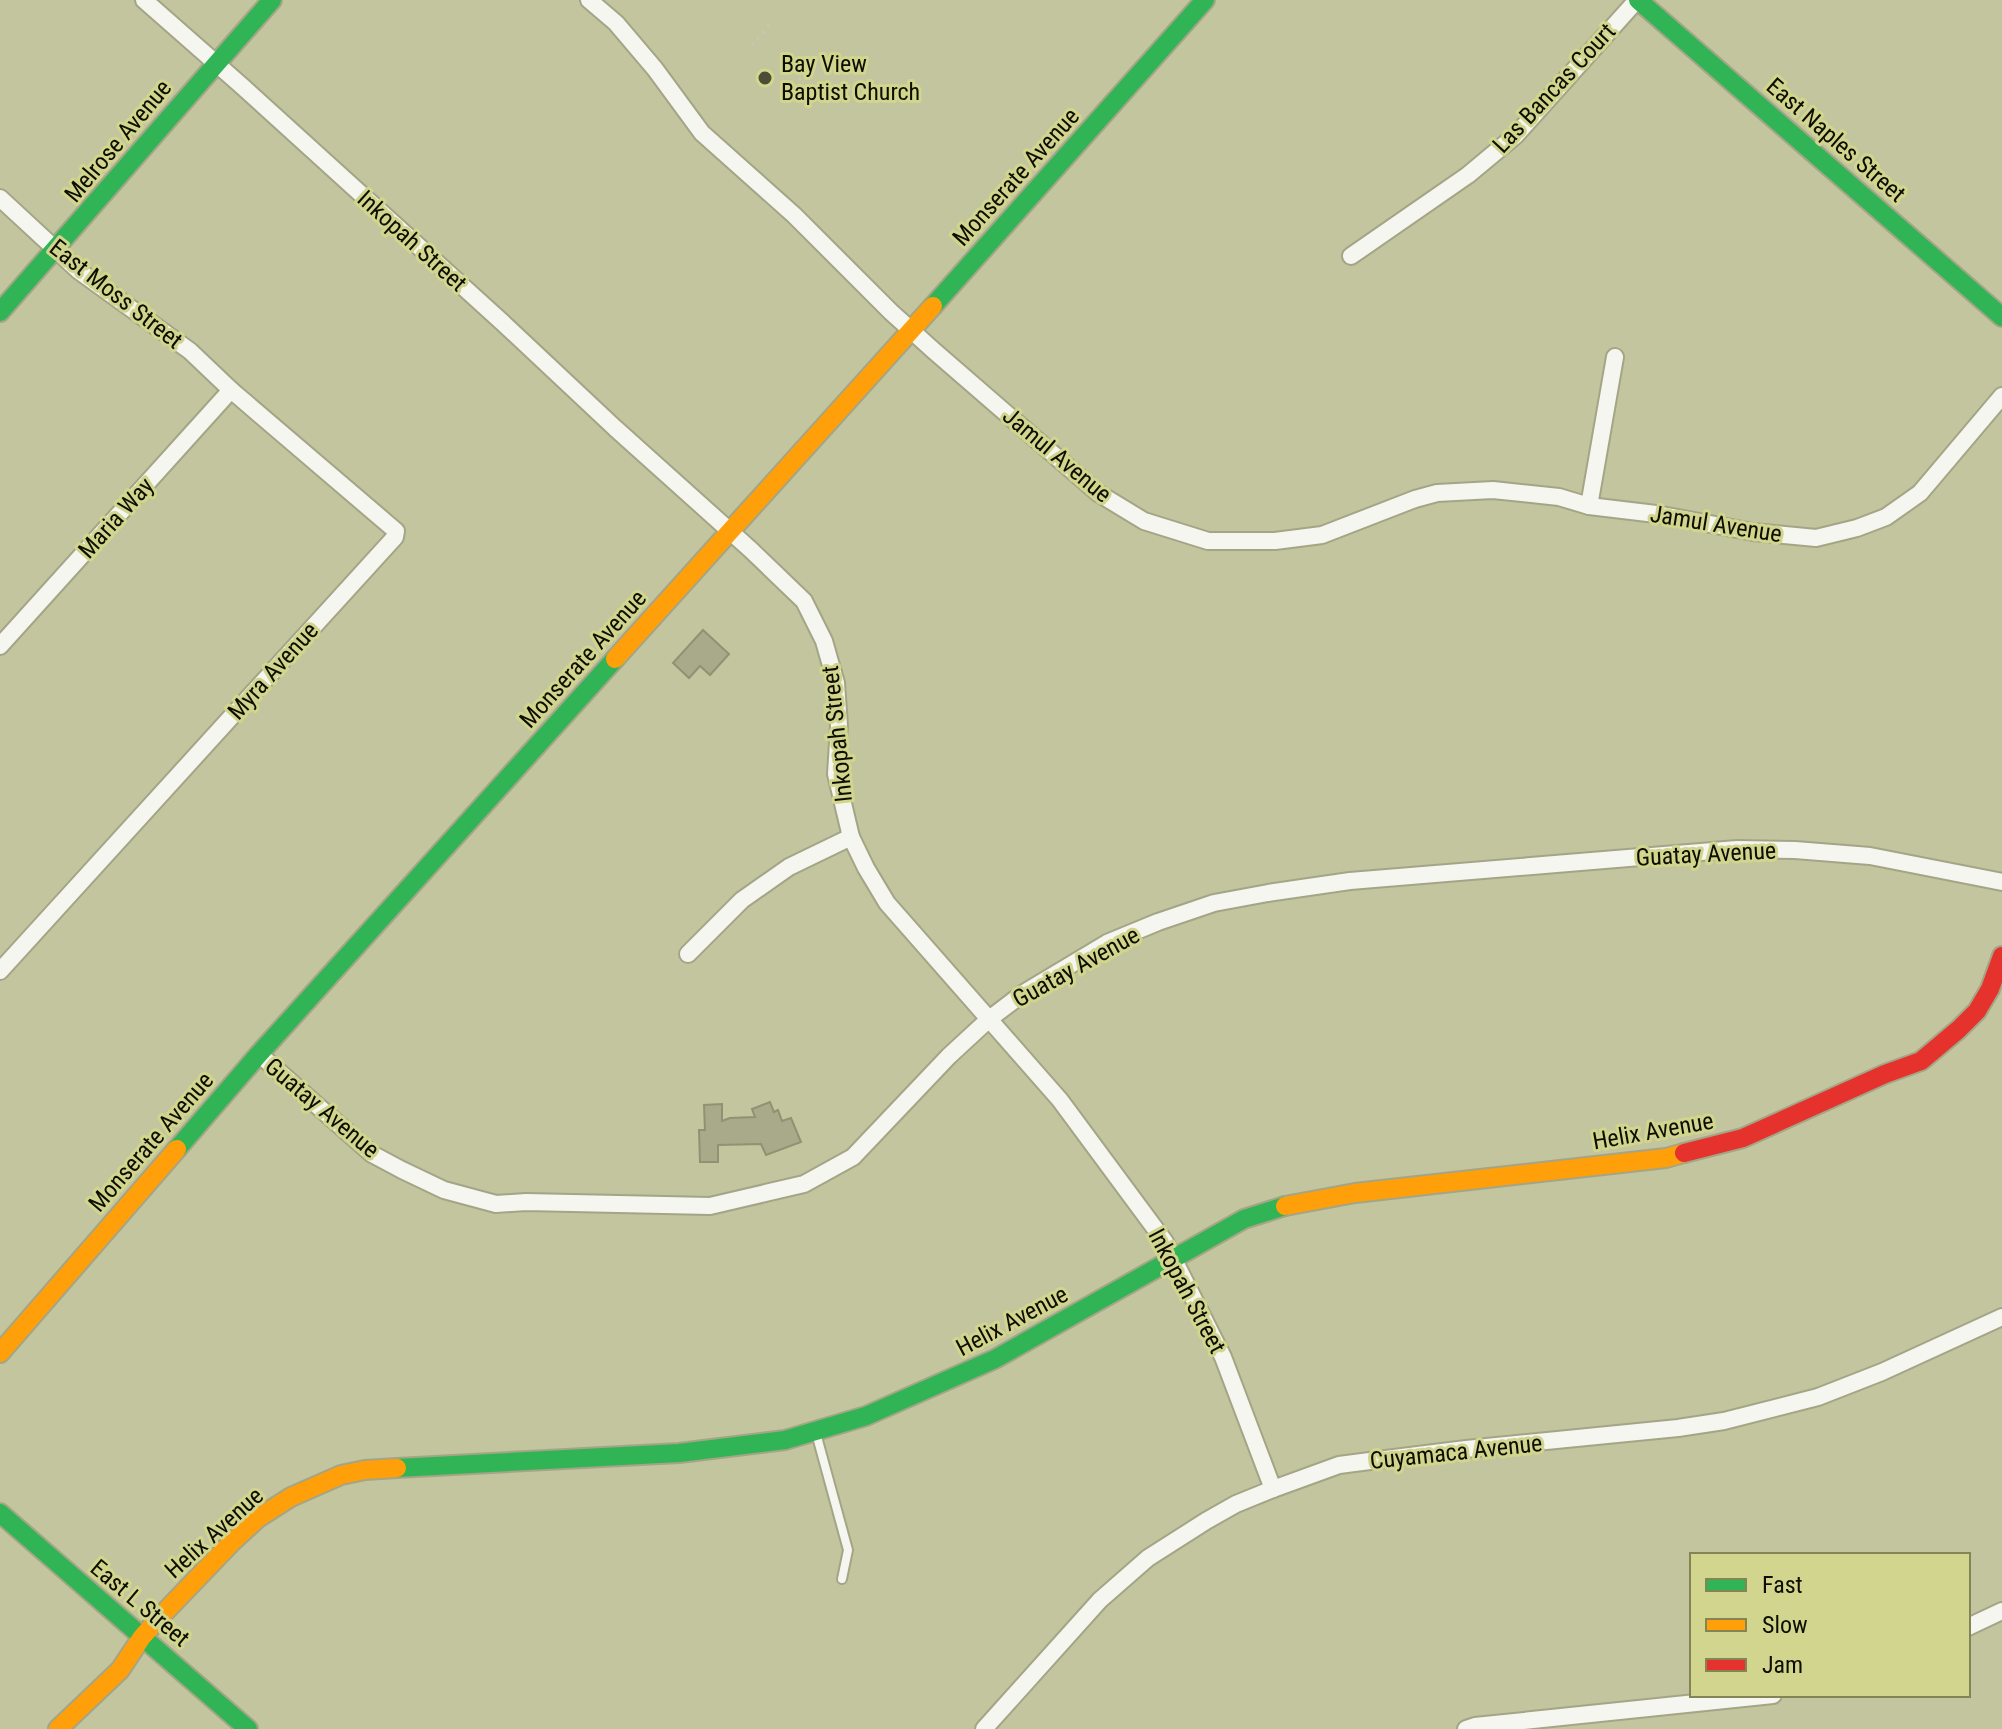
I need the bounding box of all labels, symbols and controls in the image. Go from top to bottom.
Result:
street label: Las Bancas Court [1487,17,1621,159]
place label: Bay View Baptist Church [781,50,920,106]
marker: Bay View Baptist Church [756,69,774,87]
street label: East Naples Street [1761,72,1911,208]
street label: Melrose Avenue [59,74,177,208]
street label: Monserate Avenue [947,102,1085,252]
street label: Inkopah Street [352,185,472,297]
street label: East Moss Street [44,233,188,355]
street label: Jamul Avenue [997,402,1117,508]
street label: Maria Way [73,472,159,564]
street label: Jamul Avenue [1648,500,1784,548]
street label: Monserate Avenue [514,584,652,734]
street label: Myra Avenue [222,617,324,725]
street label: Inkopah Street [816,664,858,804]
street label: Guatay Avenue [1635,836,1777,872]
street label: Guatay Avenue [1008,921,1144,1013]
street label: Guatay Avenue [259,1052,385,1164]
street label: Monserate Avenue [83,1067,219,1217]
street label: Helix Avenue [1590,1107,1716,1155]
street label: Inkopah Street [1142,1224,1232,1358]
street label: Helix Avenue [951,1280,1073,1362]
street label: Cuyamaca Avenue [1368,1429,1544,1475]
street label: Helix Avenue [159,1482,269,1584]
legend [1690,1553,1970,1697]
street label: East L Street [85,1554,195,1652]
text: Fast [1762,1571,1803,1599]
text: Slow [1762,1611,1808,1639]
text: Jam [1762,1651,1803,1679]

